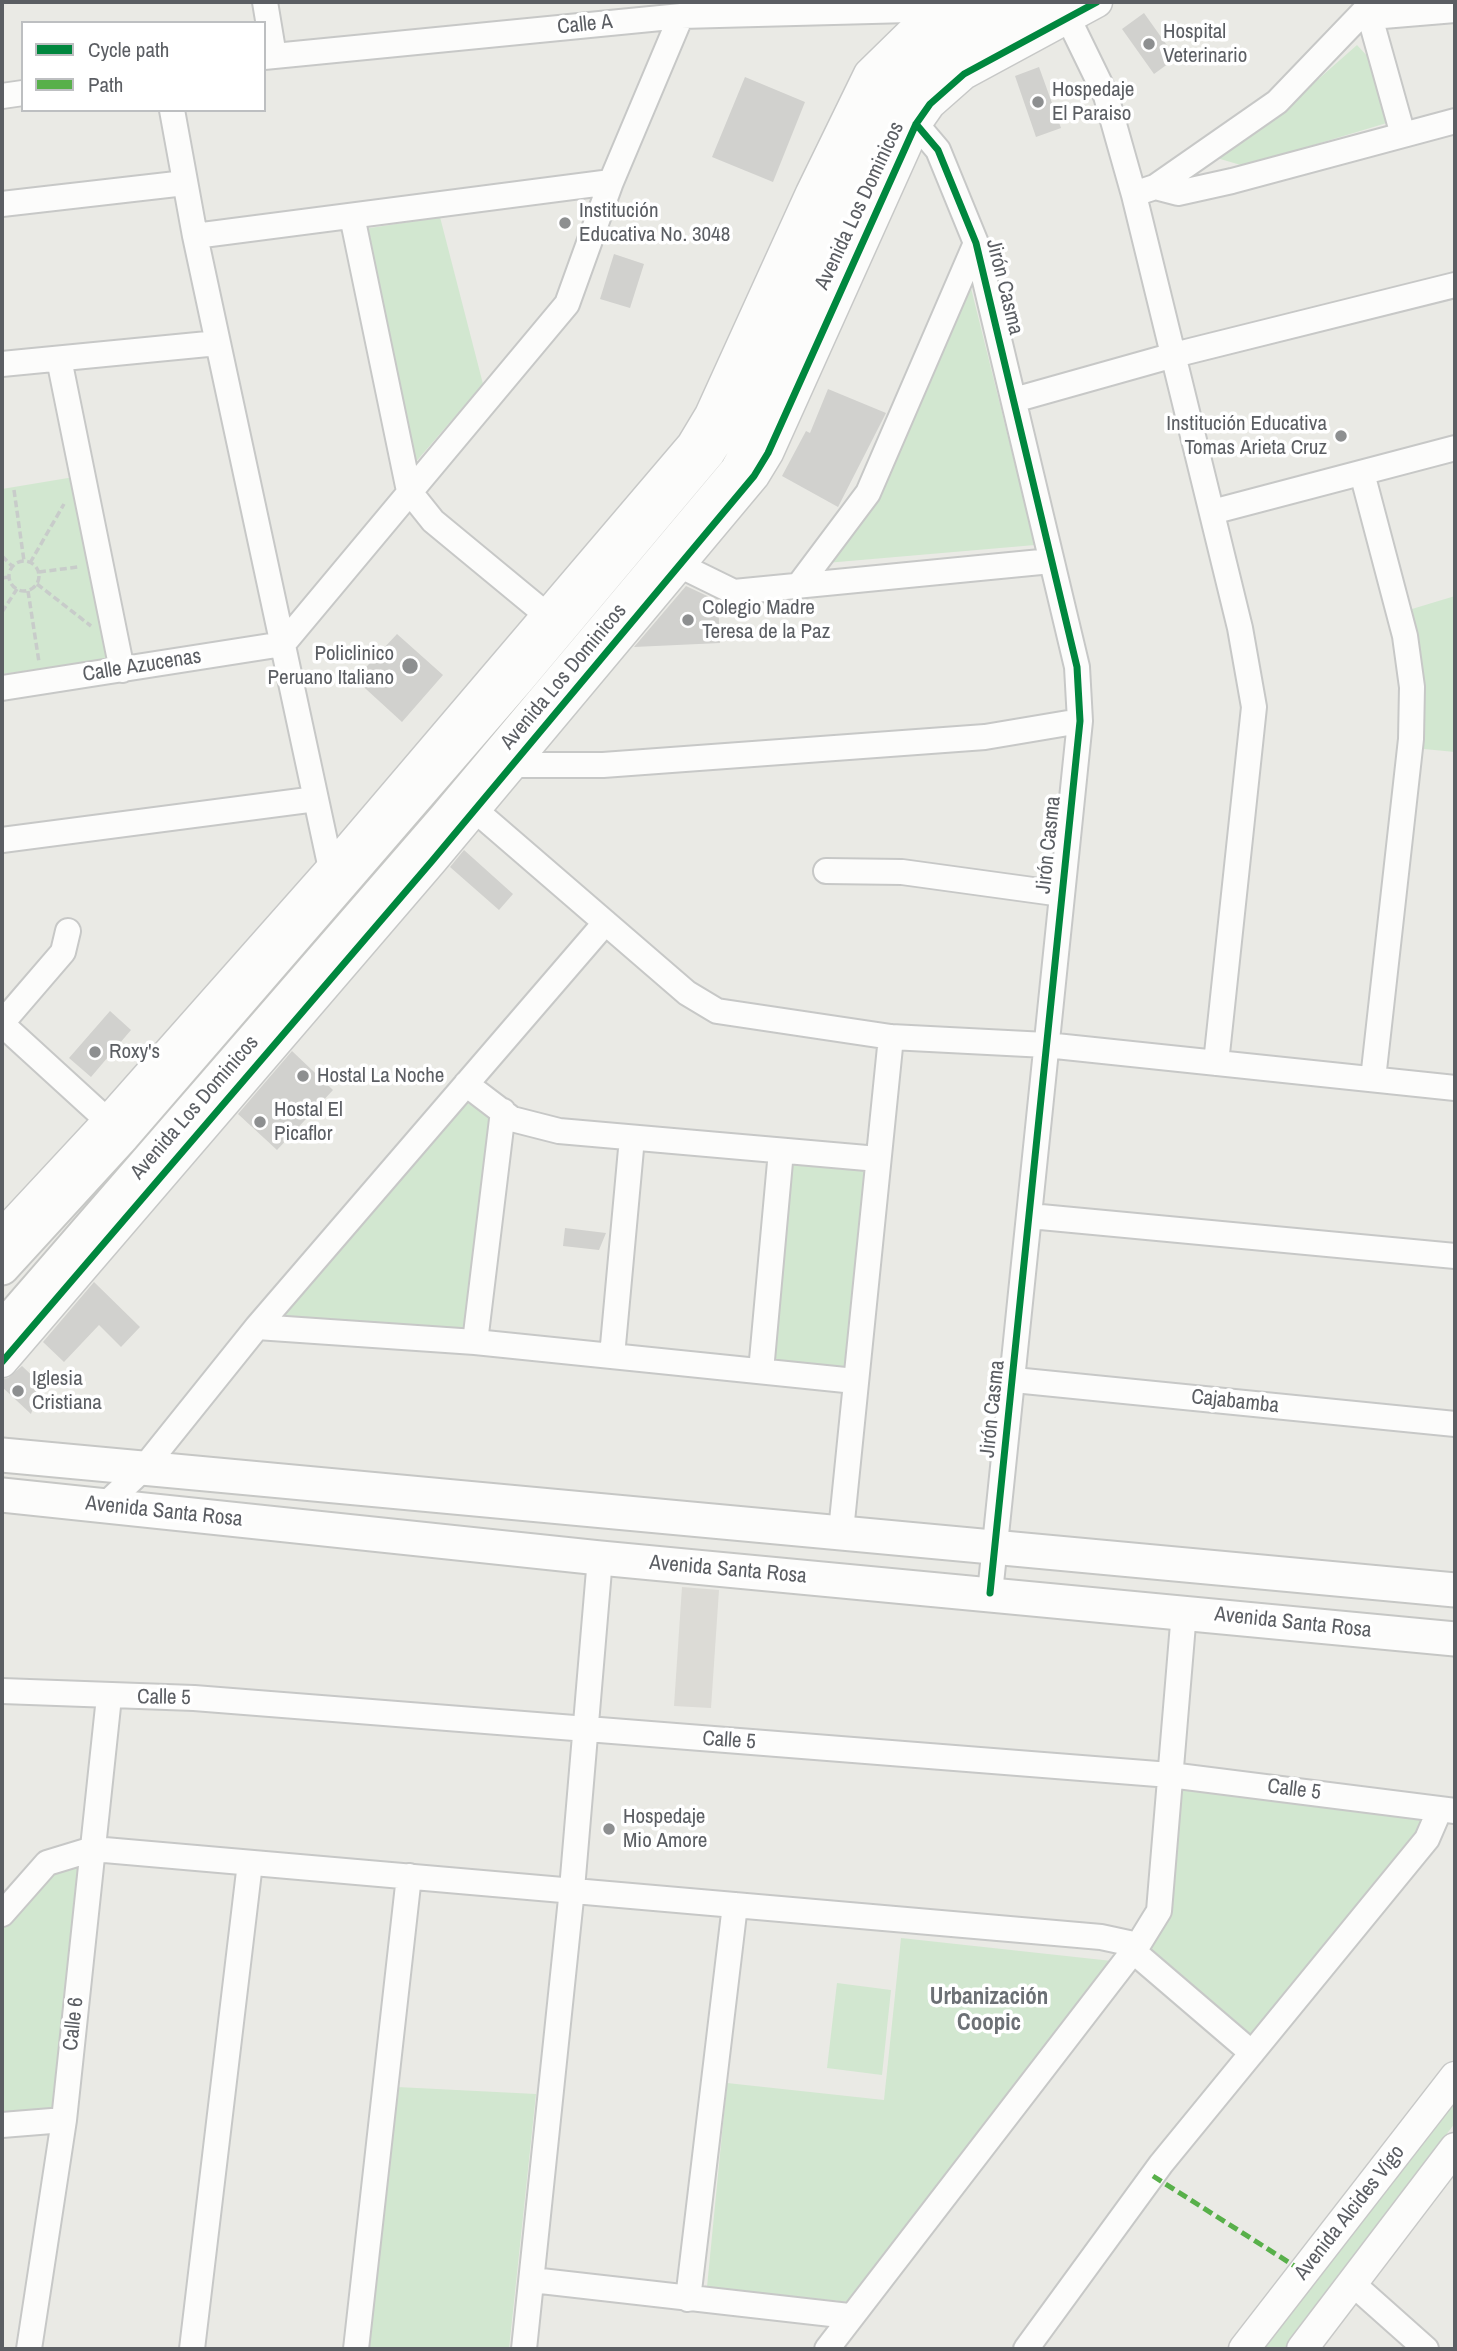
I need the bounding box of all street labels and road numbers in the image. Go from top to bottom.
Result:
street label: Calle A [556,10,614,40]
street label: Avenida Los Dominicos [810,118,910,294]
street label: Jirón Casma [980,237,1028,337]
street label: Avenida Los Dominicos [496,599,632,755]
street label: Calle Azucenas [81,644,203,688]
street label: Jirón Casma [1031,795,1067,895]
street label: Avenida Los Dominicos [126,1031,264,1185]
street label: Jirón Casma [975,1359,1011,1459]
street label: Cajabamba [1190,1385,1280,1419]
street label: Avenida Santa Rosa [84,1491,244,1533]
street label: Avenida Santa Rosa [648,1551,808,1589]
street label: Avenida Santa Rosa [1213,1602,1373,1644]
street label: Calle 5 [137,1685,191,1711]
street label: Calle 5 [701,1727,757,1755]
street label: Calle 5 [1266,1774,1322,1806]
street label: Calle 6 [59,1996,89,2052]
street label: Avenida Alcides Vigo [1290,2141,1410,2285]

